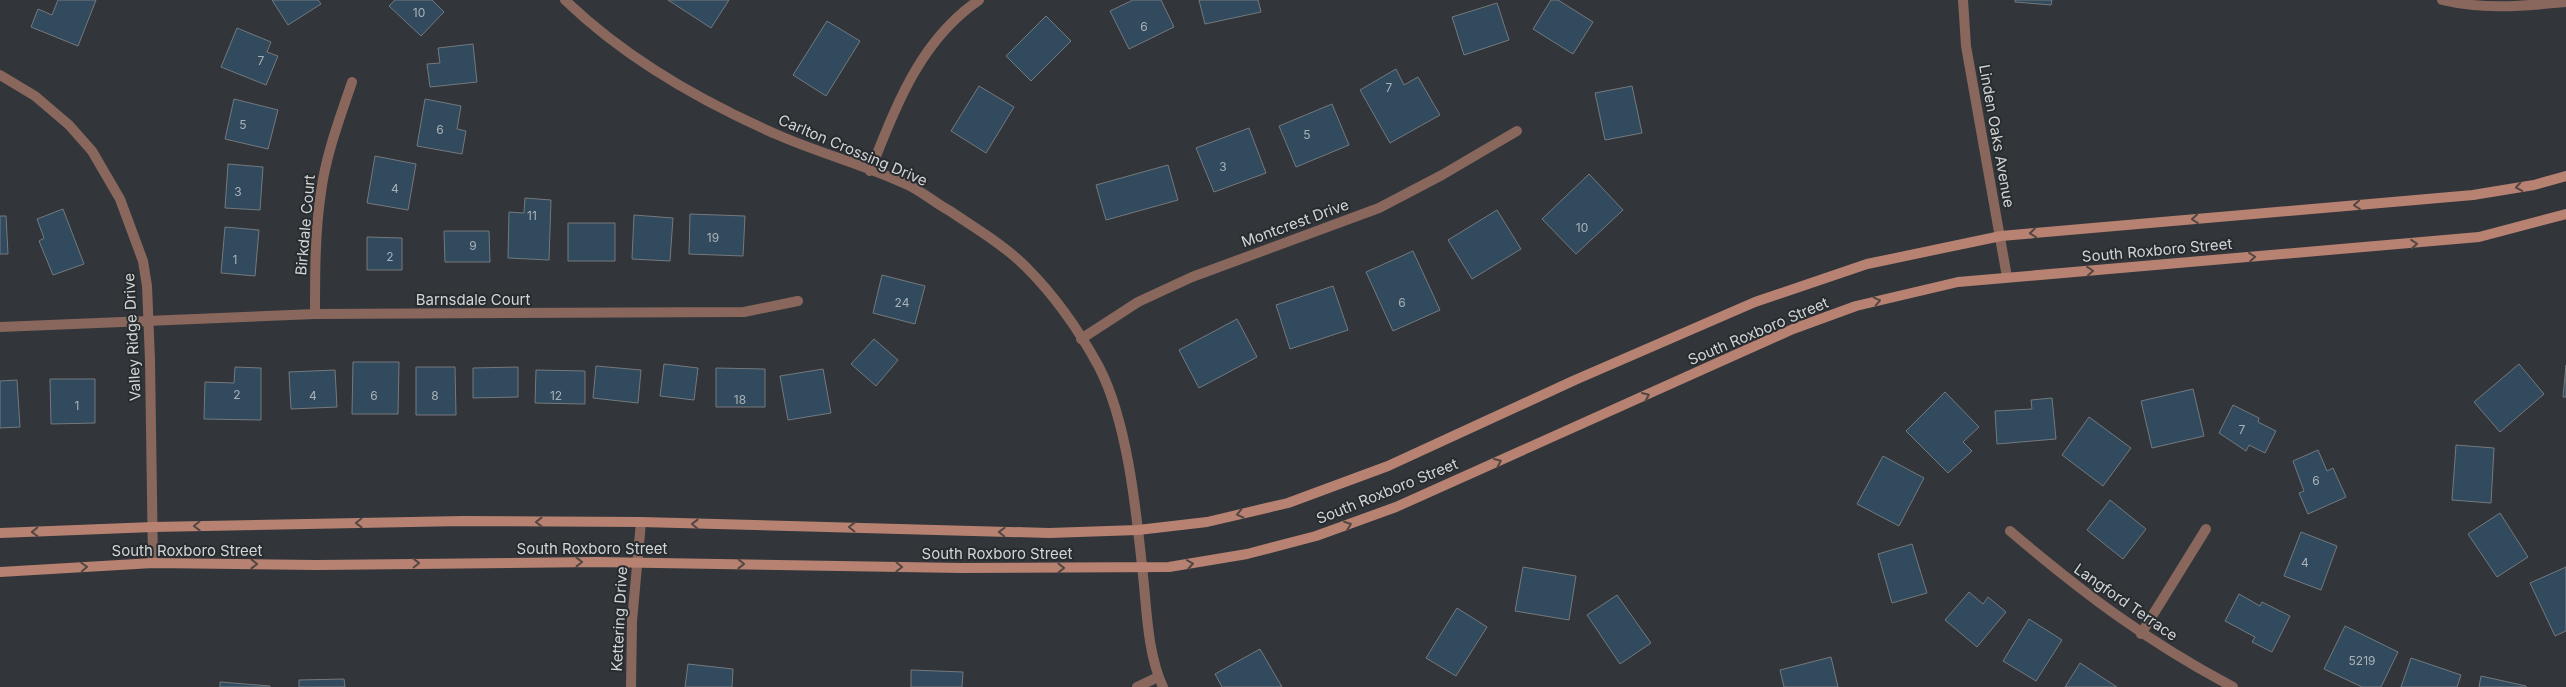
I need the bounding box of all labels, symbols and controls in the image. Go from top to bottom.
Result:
house number: 10 [413,5,425,20]
house number: 6 [1140,19,1148,34]
house number: 7 [258,53,265,68]
street label: Linden Oaks Avenue [1975,63,2019,209]
house number: 7 [1386,80,1393,95]
street label: Carlton Crossing Drive [776,110,930,190]
house number: 5 [239,117,247,132]
house number: 6 [436,122,444,137]
house number: 5 [1303,127,1311,142]
house number: 3 [1219,159,1227,174]
street label: Birkdale Court [291,174,319,276]
house number: 4 [391,181,399,196]
one-way arrow [2514,182,2523,192]
house number: 3 [234,184,242,199]
street label: Montcrest Drive [1239,195,1351,251]
one-way arrow [2353,199,2361,210]
house number: 11 [527,208,537,223]
one-way arrow [2191,213,2199,224]
house number: 10 [1576,220,1588,235]
one-way arrow [2029,227,2037,238]
house number: 19 [707,230,719,245]
street label: South Roxboro Street [2081,234,2233,266]
house number: 9 [469,238,477,253]
one-way arrow [2410,238,2418,249]
house number: 2 [386,249,394,264]
house number: 1 [233,252,237,267]
one-way arrow [2248,252,2256,263]
one-way arrow [2086,266,2094,277]
street label: Valley Ridge Drive [119,272,145,402]
street label: Barnsdale Court [416,290,530,309]
street label: South Roxboro Street [1685,293,1831,369]
house number: 24 [895,295,910,310]
house number: 6 [1398,295,1406,310]
one-way arrow [1873,296,1882,307]
house number: 2 [233,387,241,402]
house number: 4 [309,388,317,403]
house number: 6 [370,388,378,403]
house number: 8 [431,388,439,403]
house number: 12 [550,388,562,403]
house number: 18 [734,392,746,407]
one-way arrow [1641,392,1650,403]
house number: 1 [75,398,79,413]
house number: 7 [2239,422,2246,437]
street label: South Roxboro Street [1313,454,1461,528]
one-way arrow [1493,458,1502,469]
house number: 6 [2312,473,2320,488]
one-way arrow [1236,508,1245,519]
one-way arrow [535,517,543,527]
one-way arrow [355,518,363,528]
one-way arrow [690,519,698,529]
one-way arrow [193,521,201,532]
one-way arrow [1343,521,1352,531]
one-way arrow [847,522,855,533]
one-way arrow [997,526,1005,537]
one-way arrow [30,527,38,537]
street label: South Roxboro Street [517,539,668,558]
street label: South Roxboro Street [112,541,263,560]
street label: South Roxboro Street [922,544,1073,563]
house number: 4 [2301,555,2309,570]
one-way arrow [576,557,583,567]
one-way arrow [413,558,421,568]
one-way arrow [250,559,258,569]
one-way arrow [738,559,746,570]
one-way arrow [1186,559,1195,569]
street label: Langford Terrace [2070,559,2182,645]
one-way arrow [80,562,88,572]
one-way arrow [895,562,903,572]
one-way arrow [1058,563,1065,573]
street label: Kettering Drive [607,566,631,672]
house number: 5219 [2349,653,2375,668]

